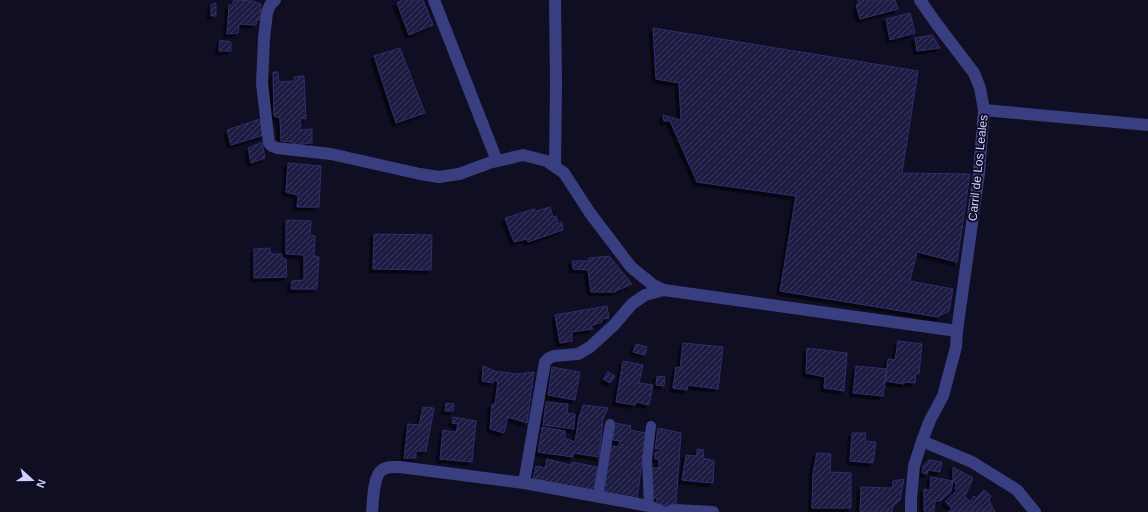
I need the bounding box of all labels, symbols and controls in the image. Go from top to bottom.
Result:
street label: Carril de Los Leales [965,114,991,222]
north arrow [12,460,52,500]
text: N [34,478,48,489]

